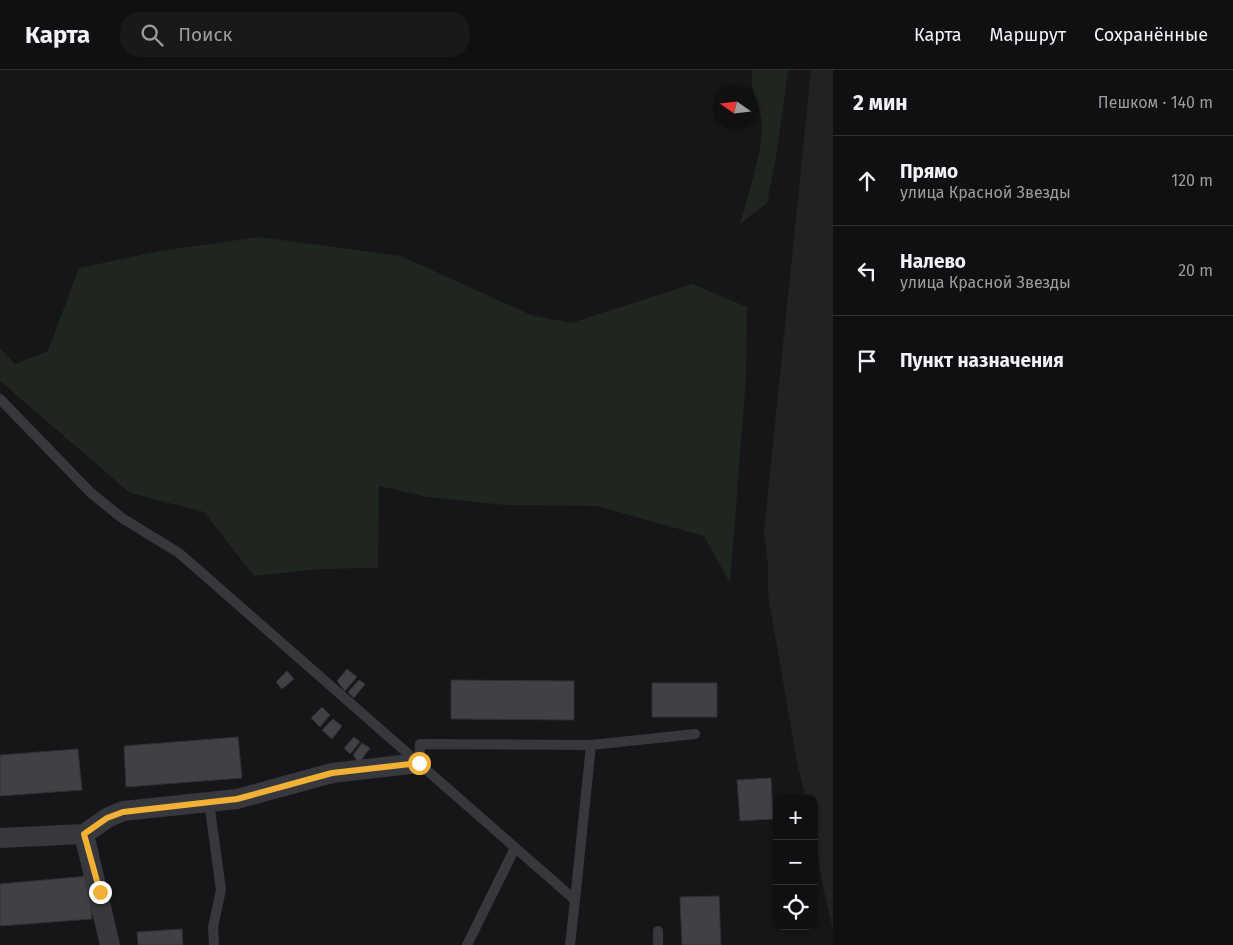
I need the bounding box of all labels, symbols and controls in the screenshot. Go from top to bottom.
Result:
search box [120,12,470,57]
text: Карта [25,21,90,49]
icon: search [138,21,166,49]
text: Поиск [178,23,232,46]
text: Карта [914,24,962,46]
text: Маршрут [990,24,1066,46]
text: Сохранённые [1094,24,1208,46]
north arrow [713,85,758,130]
text: 2 мин [853,90,908,116]
text: Пешком · 140 m [1098,93,1213,112]
text: Прямо [900,160,958,183]
icon: ahead [853,167,881,195]
text: 120 m [1171,171,1213,190]
text: улица Красной Звезды [900,183,1071,202]
text: Налево [900,250,966,273]
icon: left [853,257,881,285]
text: 20 m [1178,261,1213,280]
text: улица Красной Звезды [900,273,1071,292]
icon: arrive [853,347,881,375]
text: Пункт назначения [900,349,1064,372]
route start [408,752,431,775]
map controls [773,795,818,930]
button: + [773,795,818,840]
button: − [773,840,818,885]
route end [89,881,112,904]
button: locate [773,885,818,930]

